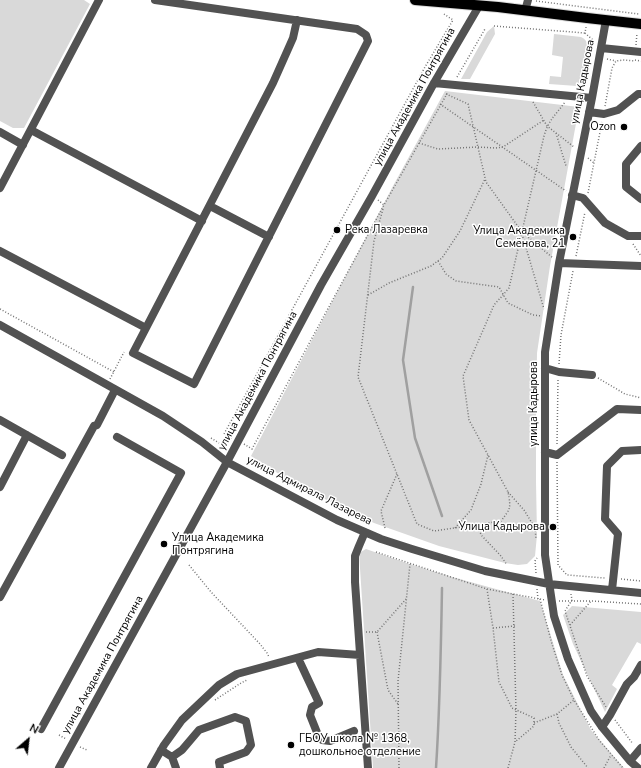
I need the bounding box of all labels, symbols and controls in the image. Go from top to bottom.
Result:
street label: улица Академика Понтрягина [371,26,459,168]
street label: улица Кадырова [568,39,598,125]
place label: Ozon [590,120,616,134]
marker: Ozon [619,122,629,132]
place label: Река Лазаревка [345,223,428,237]
place label: Улица Академика Семёнова, 21 [473,224,565,250]
marker: Река Лазаревка [332,225,342,235]
marker: Улица Академика Семёнова, 21 [568,232,578,242]
street label: улица Академика Понтрягина [216,309,300,453]
street label: улица Кадырова [527,361,541,447]
street label: улица Адмирала Лазарева [244,454,374,528]
place label: Улица Кадырова [459,520,545,534]
marker: Улица Кадырова [548,522,558,532]
place label: Улица Академика Понтрягина [172,531,264,557]
marker: Улица Академика Понтрягина [159,539,169,549]
street label: улица Академика Понтрягина [59,594,147,736]
north arrow [8,720,48,760]
text: N [27,720,41,738]
place label: ГБОУ школа № 1368, дошкольное отделение [299,732,421,758]
marker: ГБОУ школа № 1368, дошкольное отделение [286,740,296,750]

